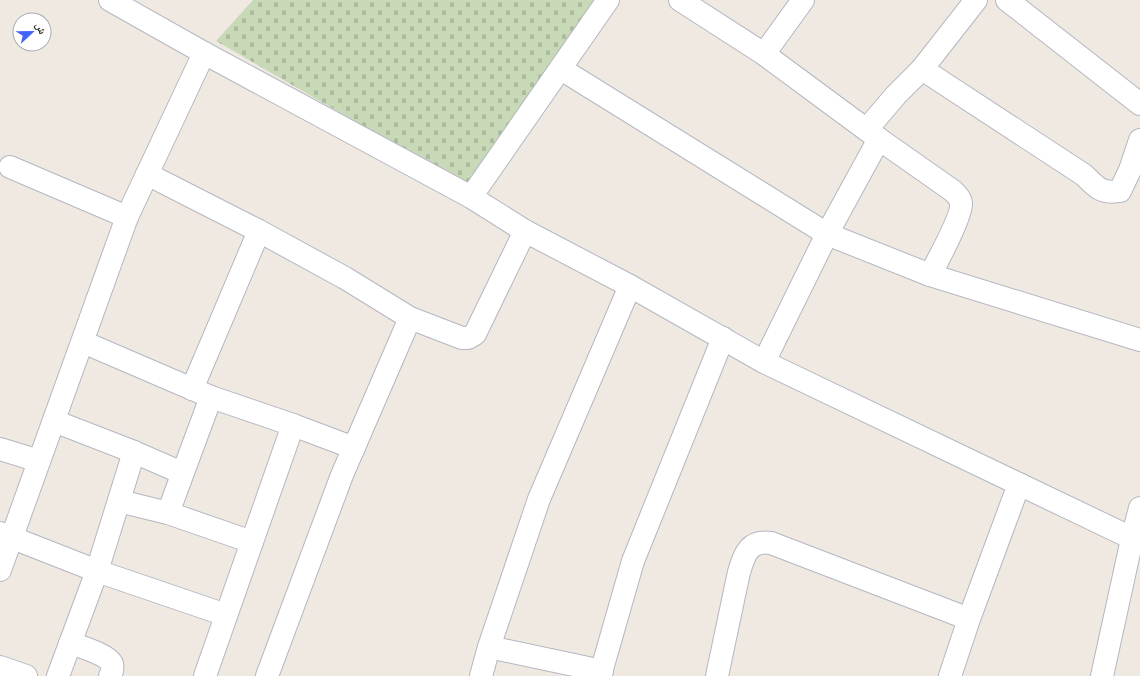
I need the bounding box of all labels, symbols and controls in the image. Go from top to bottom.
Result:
north arrow [12,12,52,52]
text: ش [32,21,49,37]

